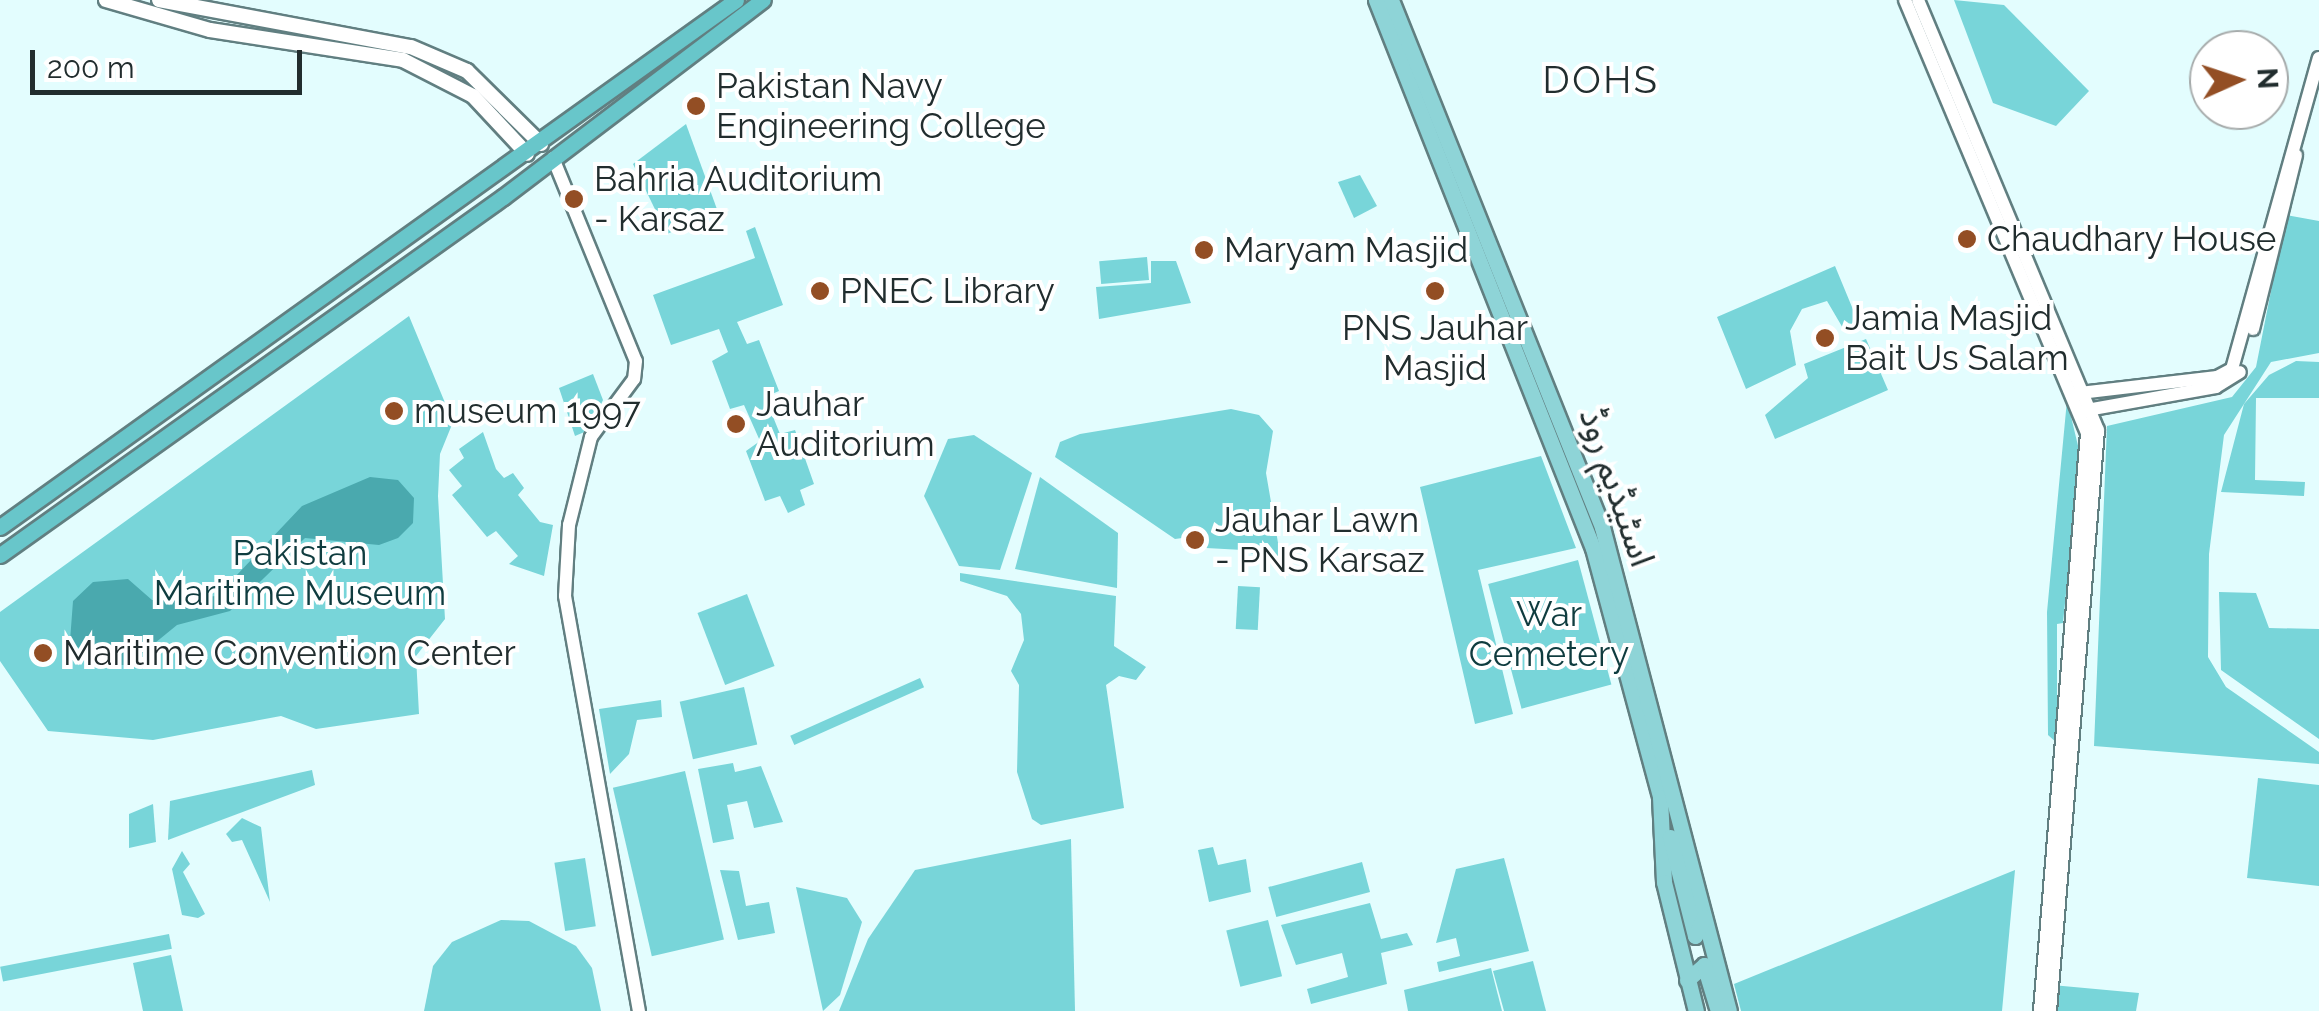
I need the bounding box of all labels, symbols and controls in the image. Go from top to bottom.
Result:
scale bar [35,30,308,92]
north arrow [2189,30,2289,130]
text: 200 m [47,50,135,85]
district label: DOHS [1543,57,1659,103]
place label: Pakistan Navy Engineering College [716,65,1046,147]
text: N [2250,67,2284,90]
marker: Pakistan Navy Engineering College [685,95,707,117]
place label: Bahria Auditorium - Karsaz [594,158,883,240]
marker: Bahria Auditorium - Karsaz [563,188,585,210]
place label: Chaudhary House [1987,218,2277,260]
marker: Chaudhary House [1956,228,1978,250]
place label: Maryam Masjid [1224,229,1468,271]
marker: Maryam Masjid [1193,239,1215,261]
place label: PNEC Library [840,270,1055,312]
marker: PNEC Library [809,280,831,302]
marker: PNS Jauhar Masjid [1424,280,1446,302]
place label: Jamia Masjid Bait Us Salam [1845,297,2069,379]
place label: PNS Jauhar Masjid [1341,307,1529,389]
marker: Jamia Masjid Bait Us Salam [1814,327,1836,349]
place label: Jauhar Auditorium [756,383,935,465]
place label: museum 1997 [414,390,641,432]
marker: museum 1997 [383,400,405,422]
street label: اسٹیڈیم روڈ [1570,402,1664,572]
marker: Jauhar Auditorium [725,413,747,435]
place label: Jauhar Lawn - PNS Karsaz [1215,499,1425,581]
marker: Jauhar Lawn - PNS Karsaz [1184,529,1206,551]
park label: Pakistan Maritime Museum [154,532,446,614]
park label: War Cemetery [1469,593,1629,675]
place label: Maritime Convention Center [63,632,516,674]
marker: Maritime Convention Center [32,642,54,664]

